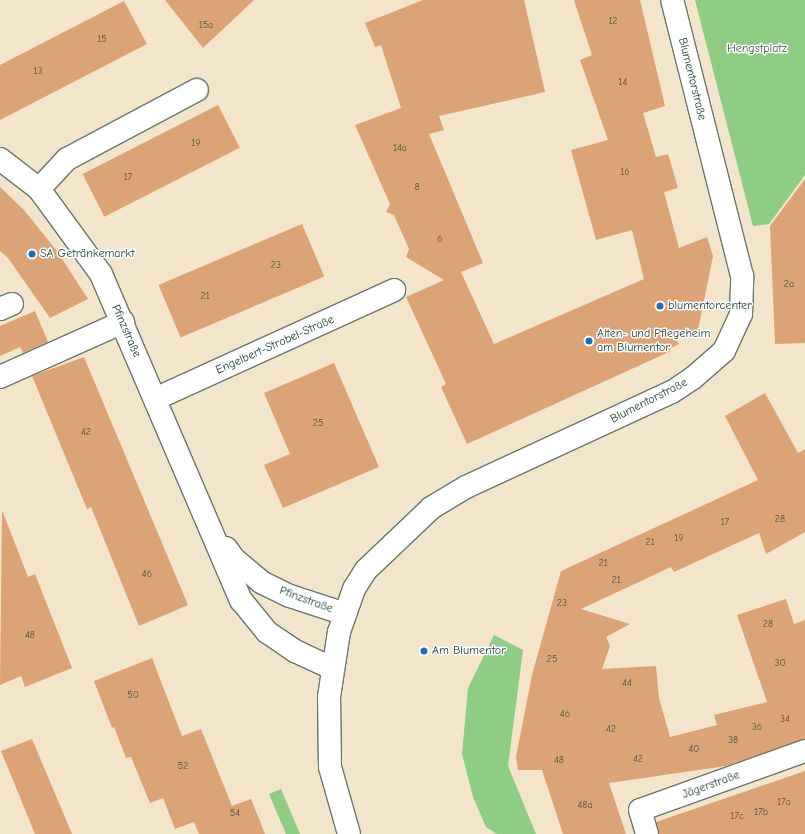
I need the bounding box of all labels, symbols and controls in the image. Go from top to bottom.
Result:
house number: 12 [608,16,618,28]
house number: 15a [199,20,213,32]
house number: 15 [97,34,107,46]
street label: Blumentorstraße [675,36,709,122]
park label: Hengstplatz [727,42,787,56]
house number: 13 [33,66,43,78]
house number: 14 [619,77,627,89]
house number: 19 [191,138,201,150]
house number: 14a [393,143,407,155]
house number: 16 [620,167,630,179]
house number: 17 [124,172,132,184]
house number: 8 [414,182,420,194]
house number: 6 [437,234,443,246]
place label: SA Getränkemarkt [40,247,135,261]
marker: SA Getränkemarkt [27,249,37,259]
house number: 23 [271,260,281,272]
house number: 2a [784,279,794,291]
house number: 21 [200,291,210,303]
place label: blumentorcenter [668,299,752,313]
marker: blumentorcenter [655,301,665,311]
street label: Pfinzstraße [108,302,144,360]
street label: Engelbert-Strobel-Straße [213,312,337,378]
place label: Alten- und Pflegeheim am Blumentor [597,327,710,355]
marker: Alten- und Pflegeheim am Blumentor [584,336,594,346]
street label: Blumentorstraße [608,375,690,427]
house number: 25 [313,418,323,430]
house number: 42 [81,427,91,439]
house number: 28 [775,514,785,526]
house number: 17 [721,517,729,529]
house number: 19 [674,533,684,545]
house number: 21 [645,537,655,549]
house number: 21 [598,558,608,570]
house number: 46 [142,569,152,581]
house number: 21 [611,575,621,587]
street label: Pfinzstraße [277,584,335,616]
house number: 23 [557,598,567,610]
house number: 28 [763,619,773,631]
house number: 48 [25,630,35,642]
place label: Am Blumentor [432,644,506,658]
marker: Am Blumentor [419,646,429,656]
house number: 25 [547,654,557,666]
house number: 30 [774,658,786,670]
house number: 44 [622,678,632,690]
house number: 50 [127,690,139,702]
house number: 46 [560,709,570,721]
house number: 34 [780,714,790,726]
house number: 36 [752,722,762,734]
house number: 42 [606,724,616,736]
house number: 38 [728,735,738,747]
house number: 40 [689,744,699,756]
house number: 42 [633,754,643,766]
house number: 48 [554,755,564,767]
house number: 52 [178,761,188,773]
street label: Jägerstraße [680,768,742,802]
house number: 17a [777,797,791,809]
house number: 48a [577,800,593,812]
house number: 17b [754,807,768,819]
house number: 54 [230,808,240,820]
house number: 17c [730,811,744,823]

